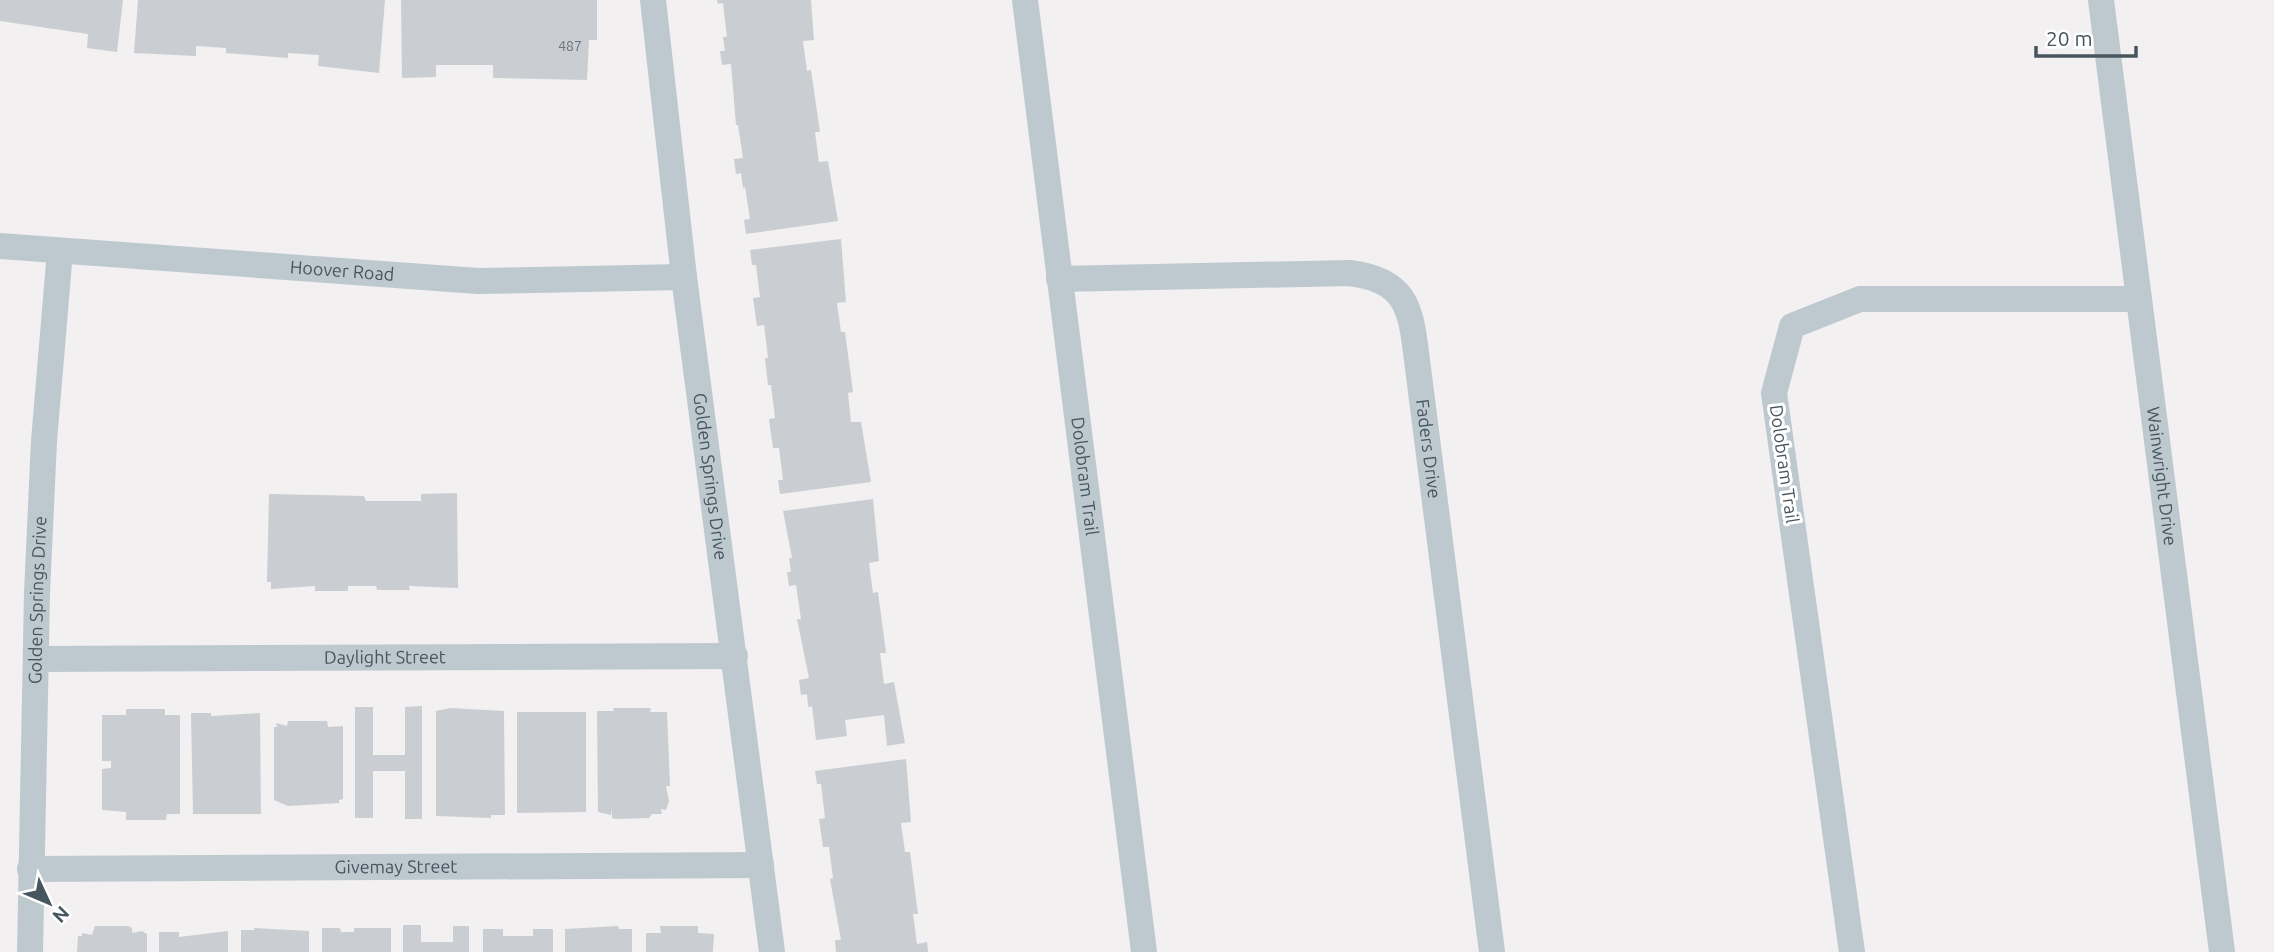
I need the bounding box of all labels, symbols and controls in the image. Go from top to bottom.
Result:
scale bar [2036,14,2136,58]
text: 20 m [2046,26,2093,50]
house number: 487 [558,38,582,54]
street label: Hoover Road [289,256,395,284]
street label: Golden Springs Drive [690,392,732,561]
street label: Faders Drive [1413,398,1445,499]
street label: Dolobram Trail [1767,403,1803,525]
street label: Wainwright Drive [2144,405,2181,547]
street label: Dolobram Trail [1068,416,1103,537]
street label: Golden Springs Drive [24,515,50,684]
street label: Daylight Street [324,646,446,667]
street label: Givemay Street [335,856,457,876]
north arrow [14,868,84,938]
text: N [48,902,74,928]

